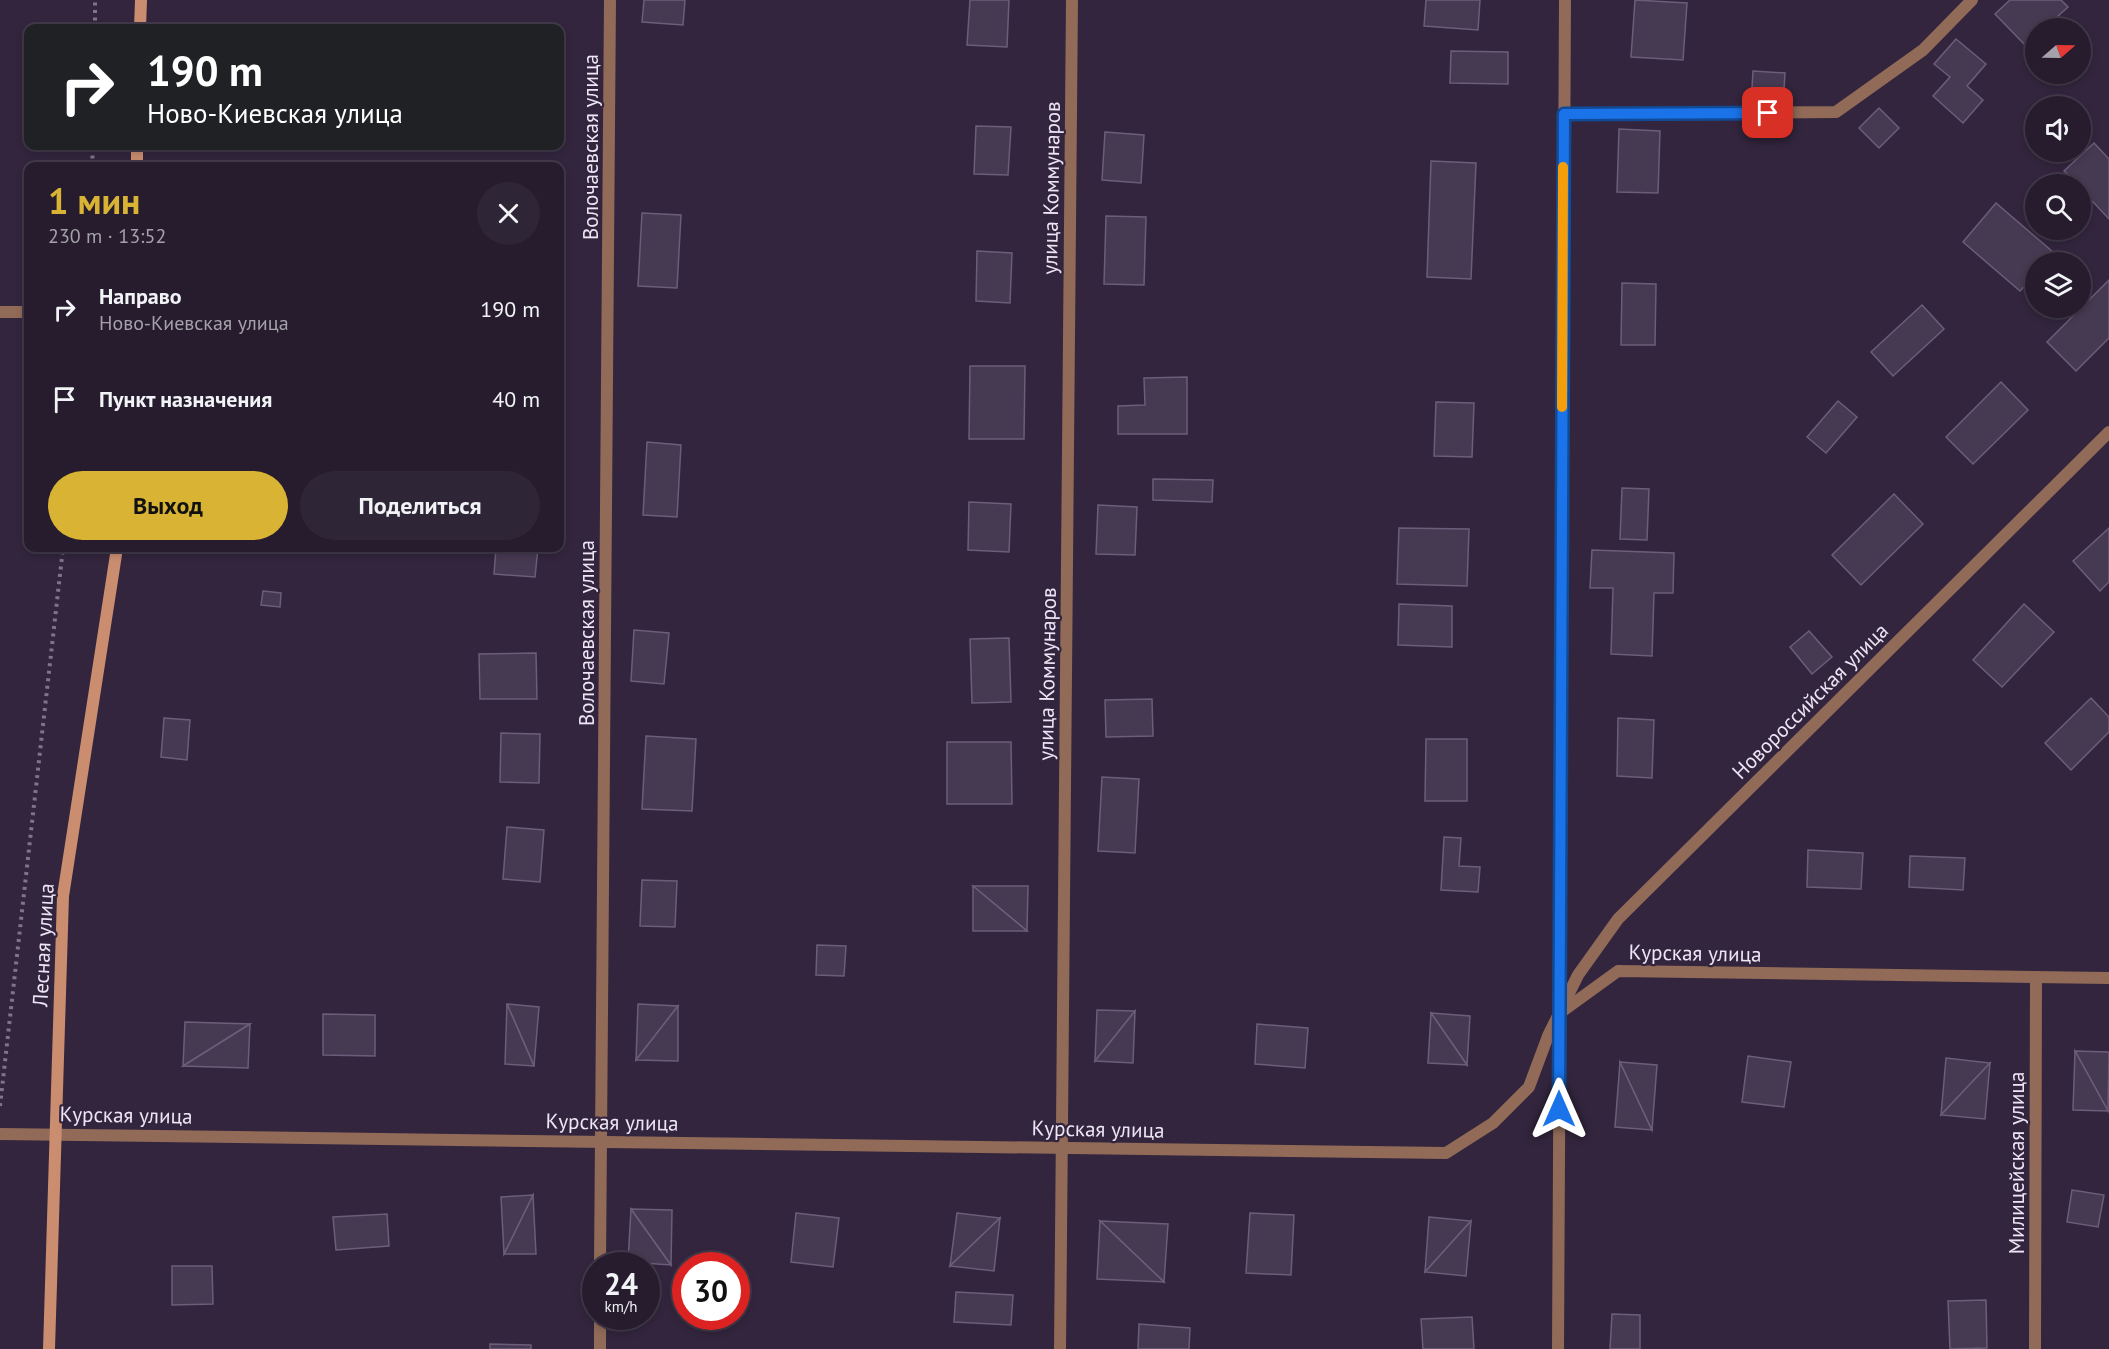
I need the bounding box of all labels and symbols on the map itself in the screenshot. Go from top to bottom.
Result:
north arrow [2025,18,2091,84]
street label: Волочаевская улица [577,54,604,240]
pin [1742,87,1793,138]
street label: улица Коммунаров [1036,101,1066,275]
street label: Волочаевская улица [573,540,600,726]
street label: улица Коммунаров [1032,587,1062,761]
street label: Новороссийская улица [1726,617,1894,785]
street label: Лесная улица [26,882,60,1009]
street label: Курская улица [1628,938,1762,968]
street label: Милицейская улица [2003,1072,2030,1254]
position arrow [1527,1077,1591,1141]
street label: Курская улица [59,1100,193,1130]
street label: Курская улица [545,1107,679,1137]
street label: Курская улица [1031,1114,1165,1144]
speed limit sign: 30 [672,1252,750,1330]

